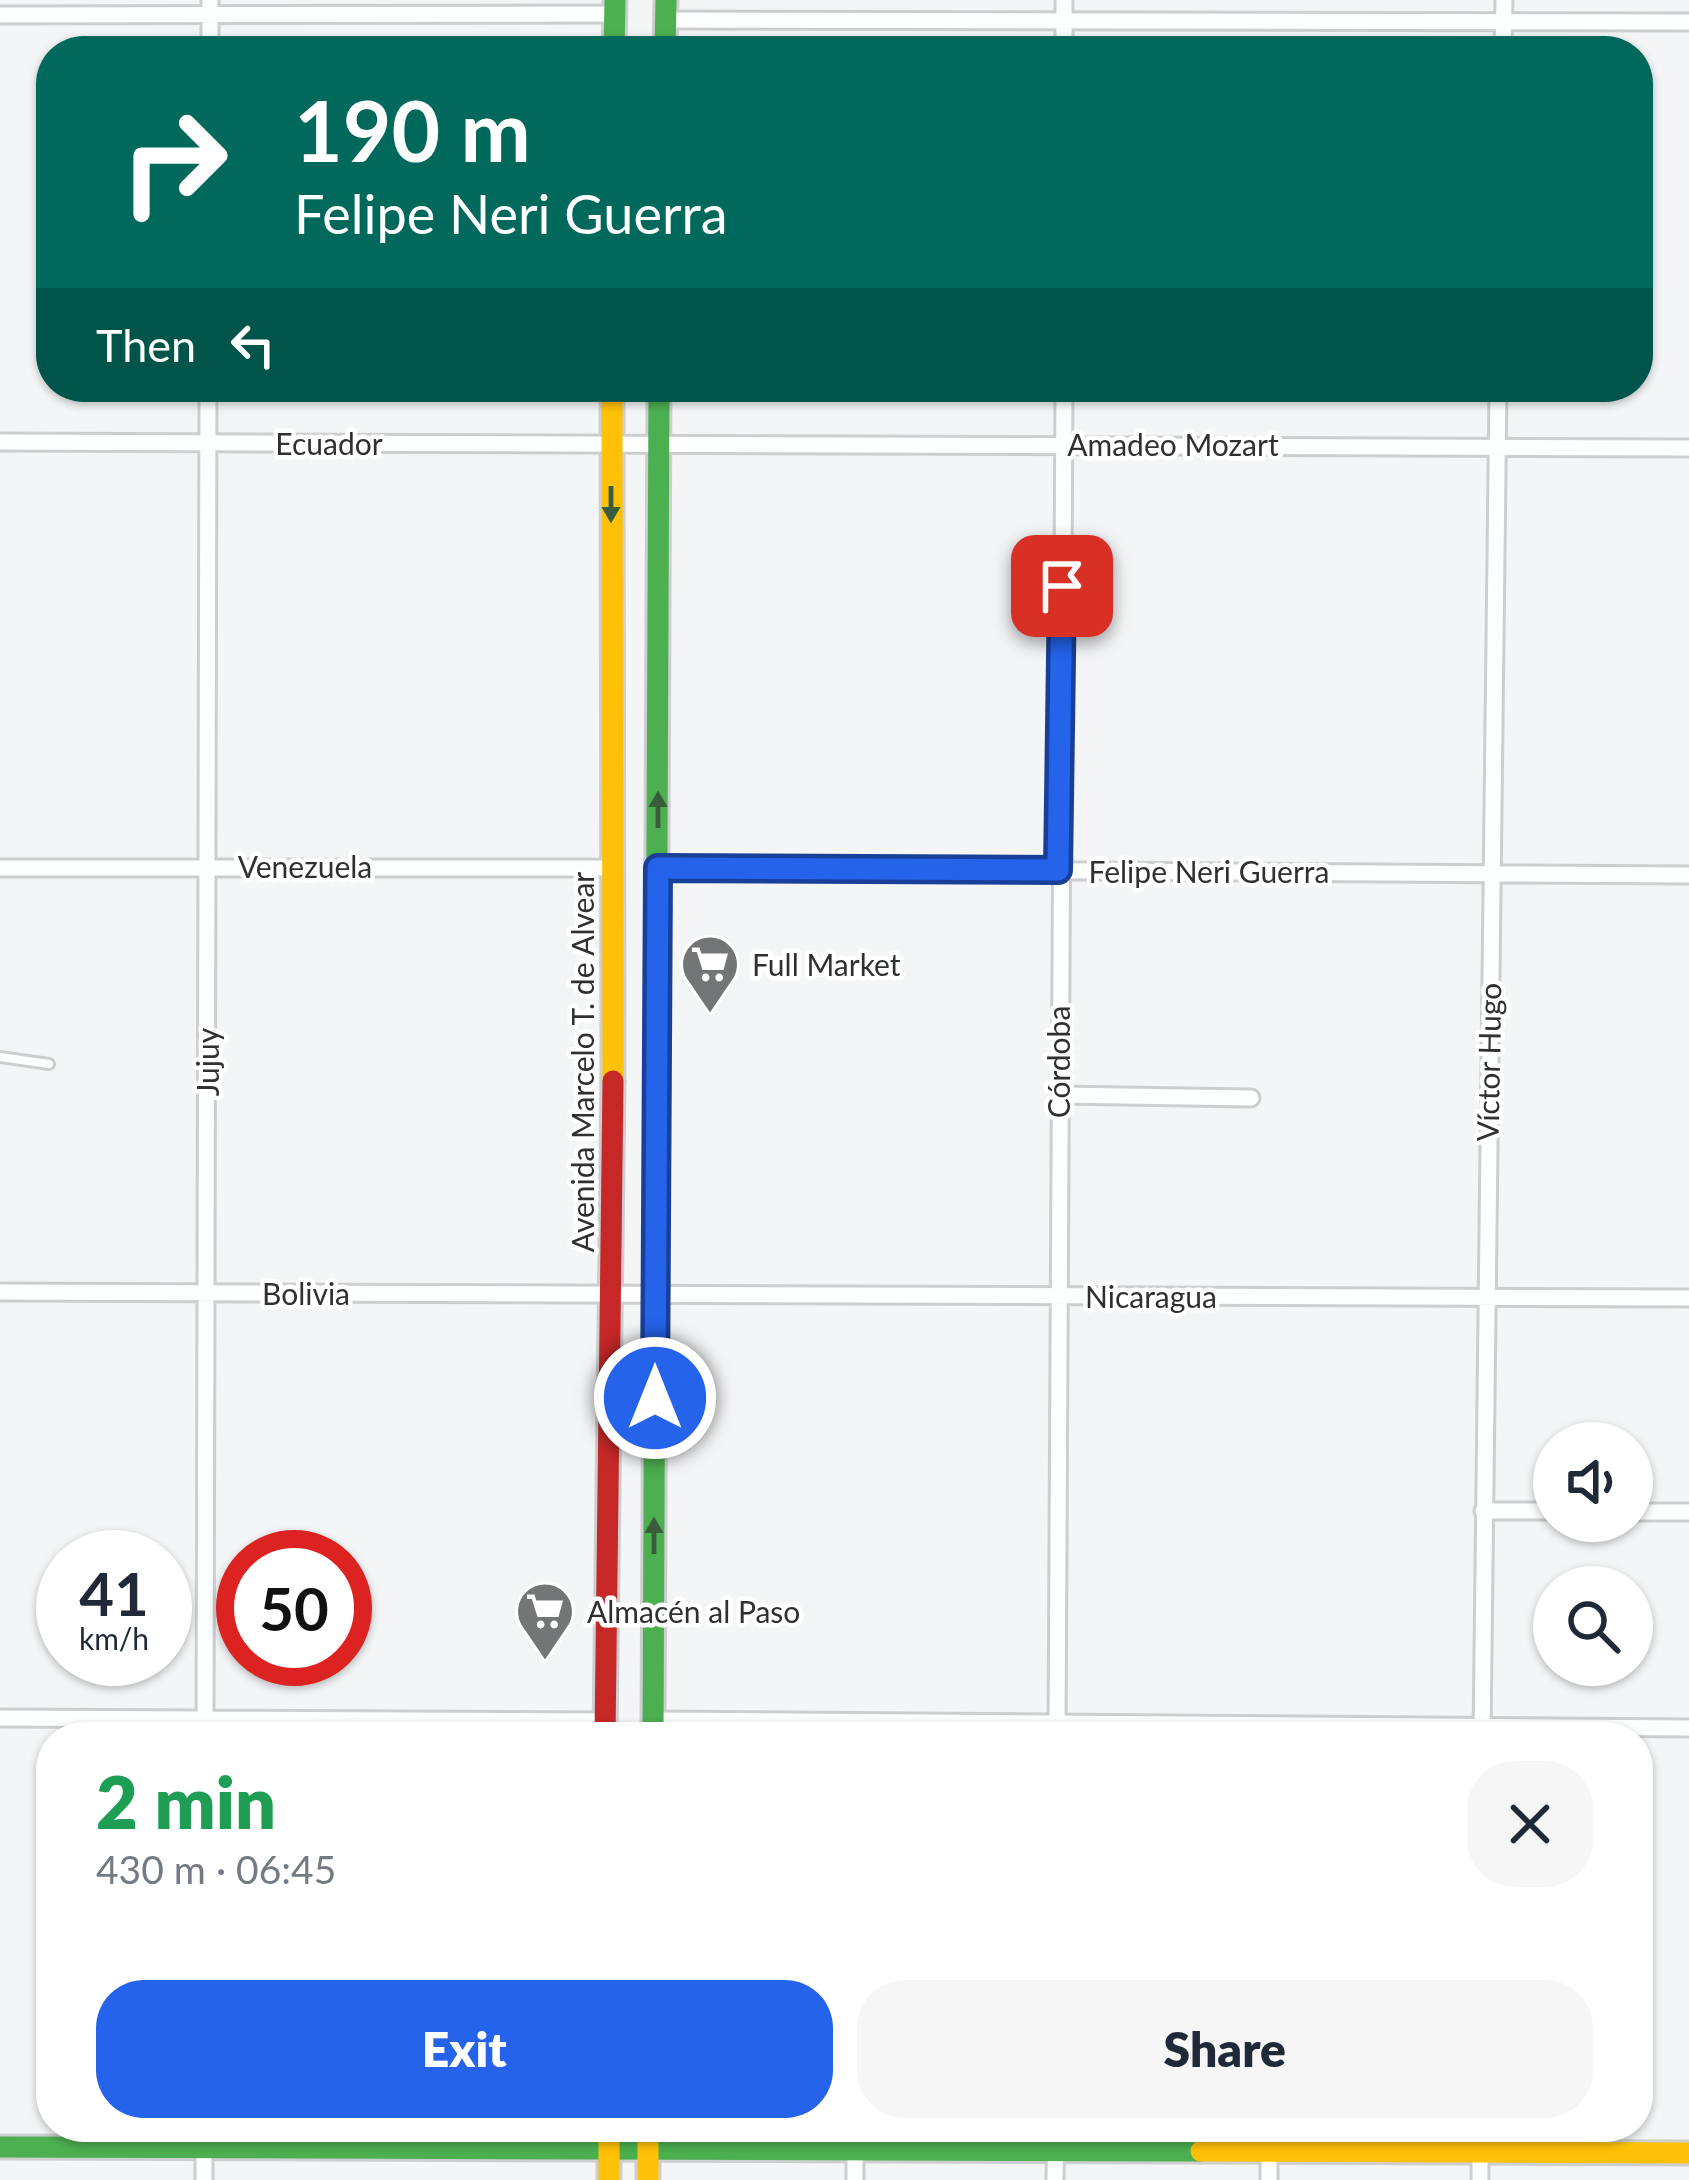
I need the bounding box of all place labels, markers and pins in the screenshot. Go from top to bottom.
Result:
pin [1011,535,1113,637]
supermarket icon: Full Market [679,933,741,1015]
place label: Full Market [752,946,901,982]
supermarket icon: Almacén al Paso [514,1580,576,1662]
place label: Almacén al Paso [587,1593,800,1629]

